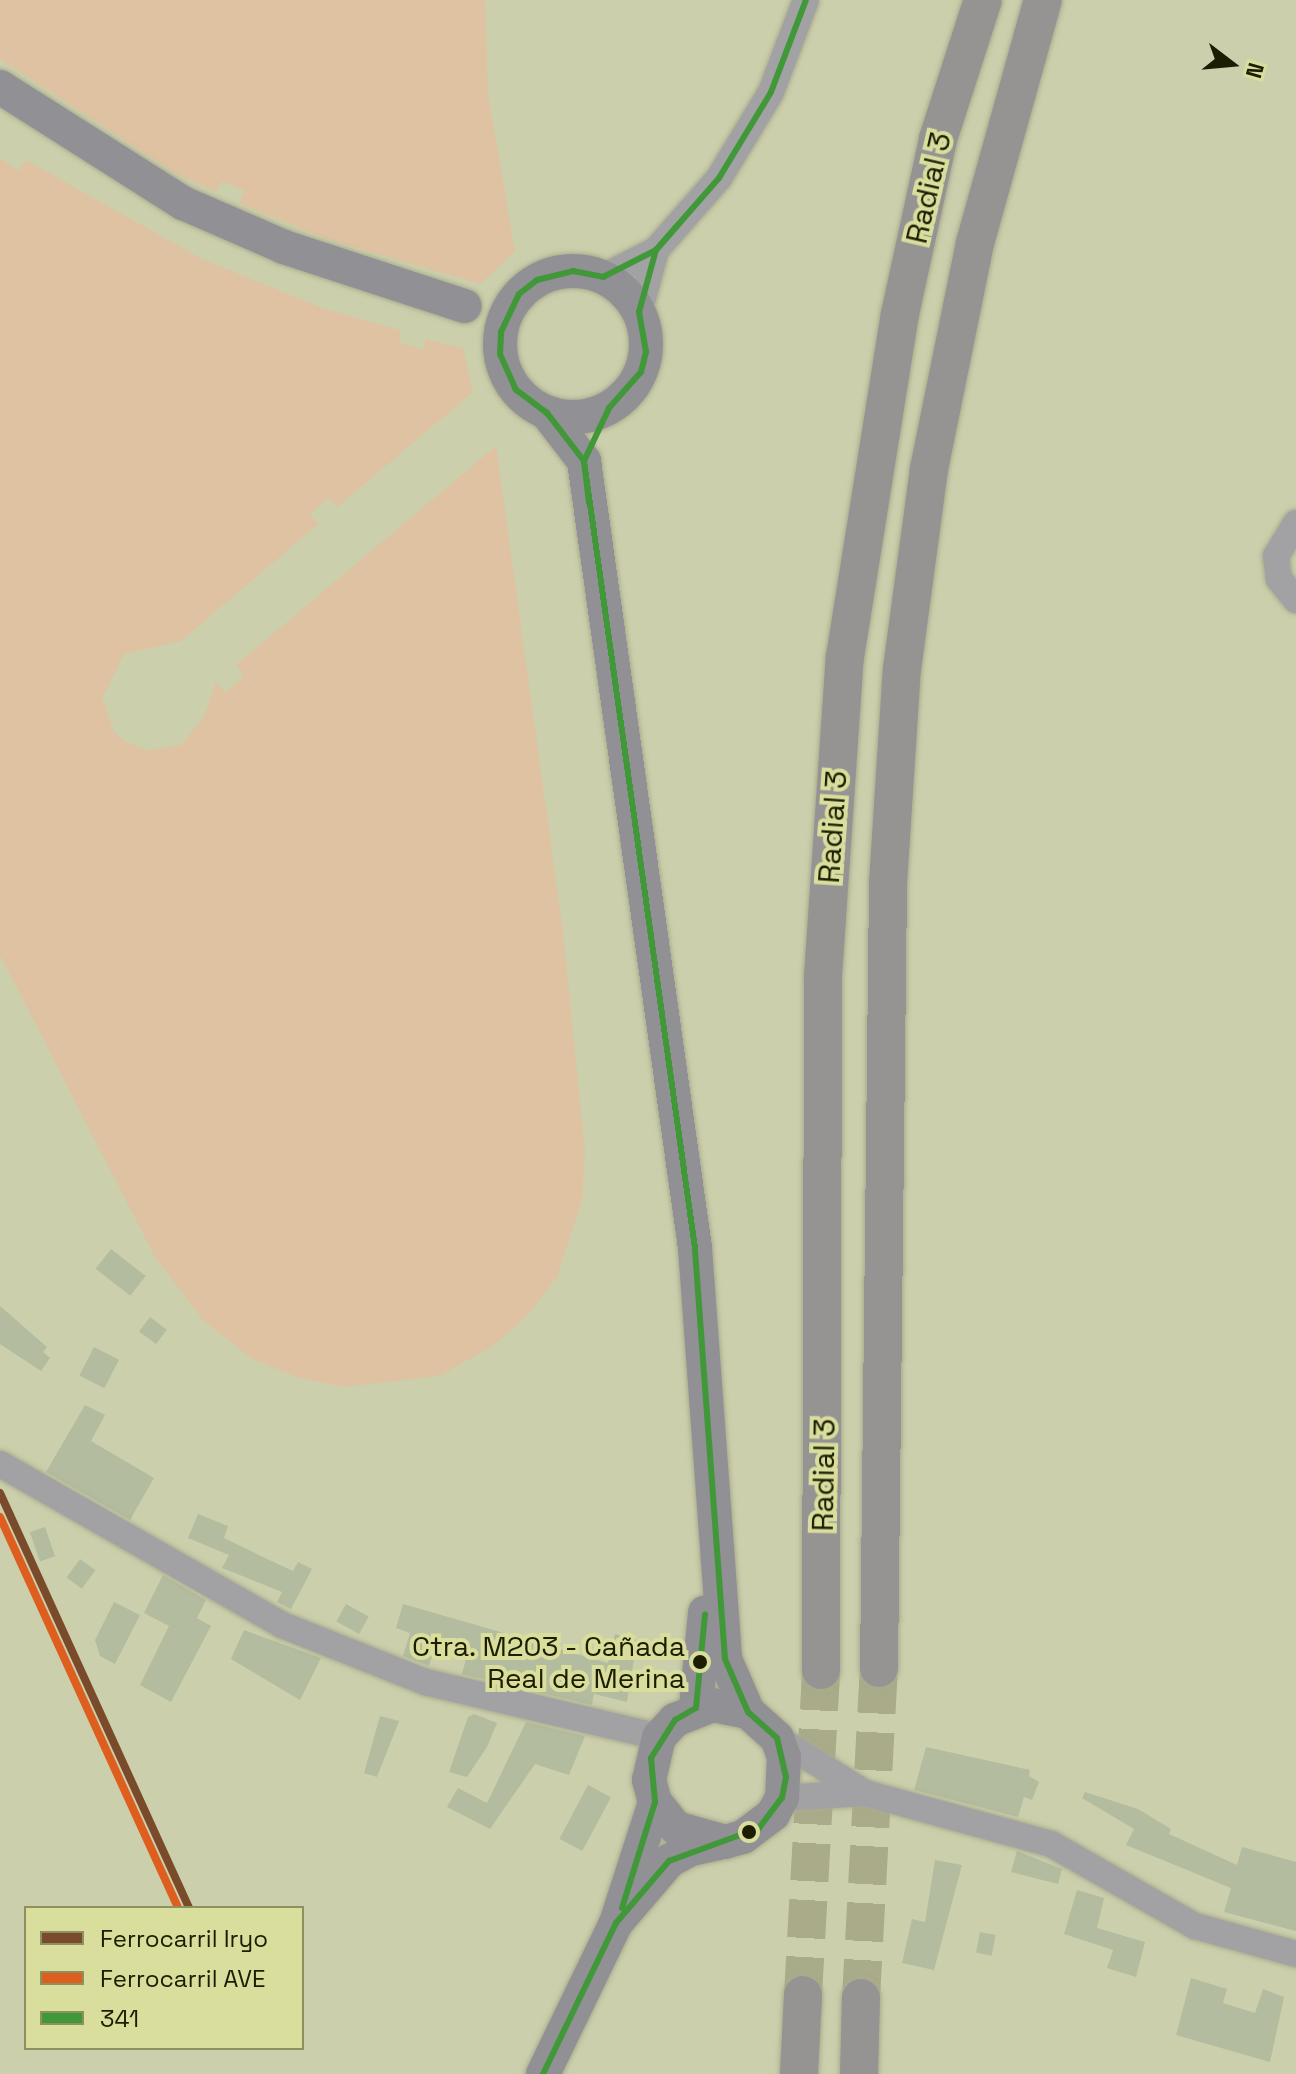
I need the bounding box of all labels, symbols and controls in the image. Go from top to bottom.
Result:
north arrow [1192,24,1272,104]
text: N [1240,60,1271,82]
street label: Radial 3 [899,129,959,247]
street label: Radial 3 [811,769,855,885]
street label: Radial 3 [805,1418,843,1532]
place label: Ctra. M203 - Cañada Real de Merina [409,1629,685,1695]
marker: Ctra. M203 - Cañada Real de Merina [692,1654,708,1670]
unlabelled marker [741,1824,757,1840]
legend [24,1906,304,2050]
text: Ferrocarril Iryo [100,1923,268,1954]
text: Ferrocarril AVE [100,1963,266,1994]
text: 341 [100,2003,139,2034]

